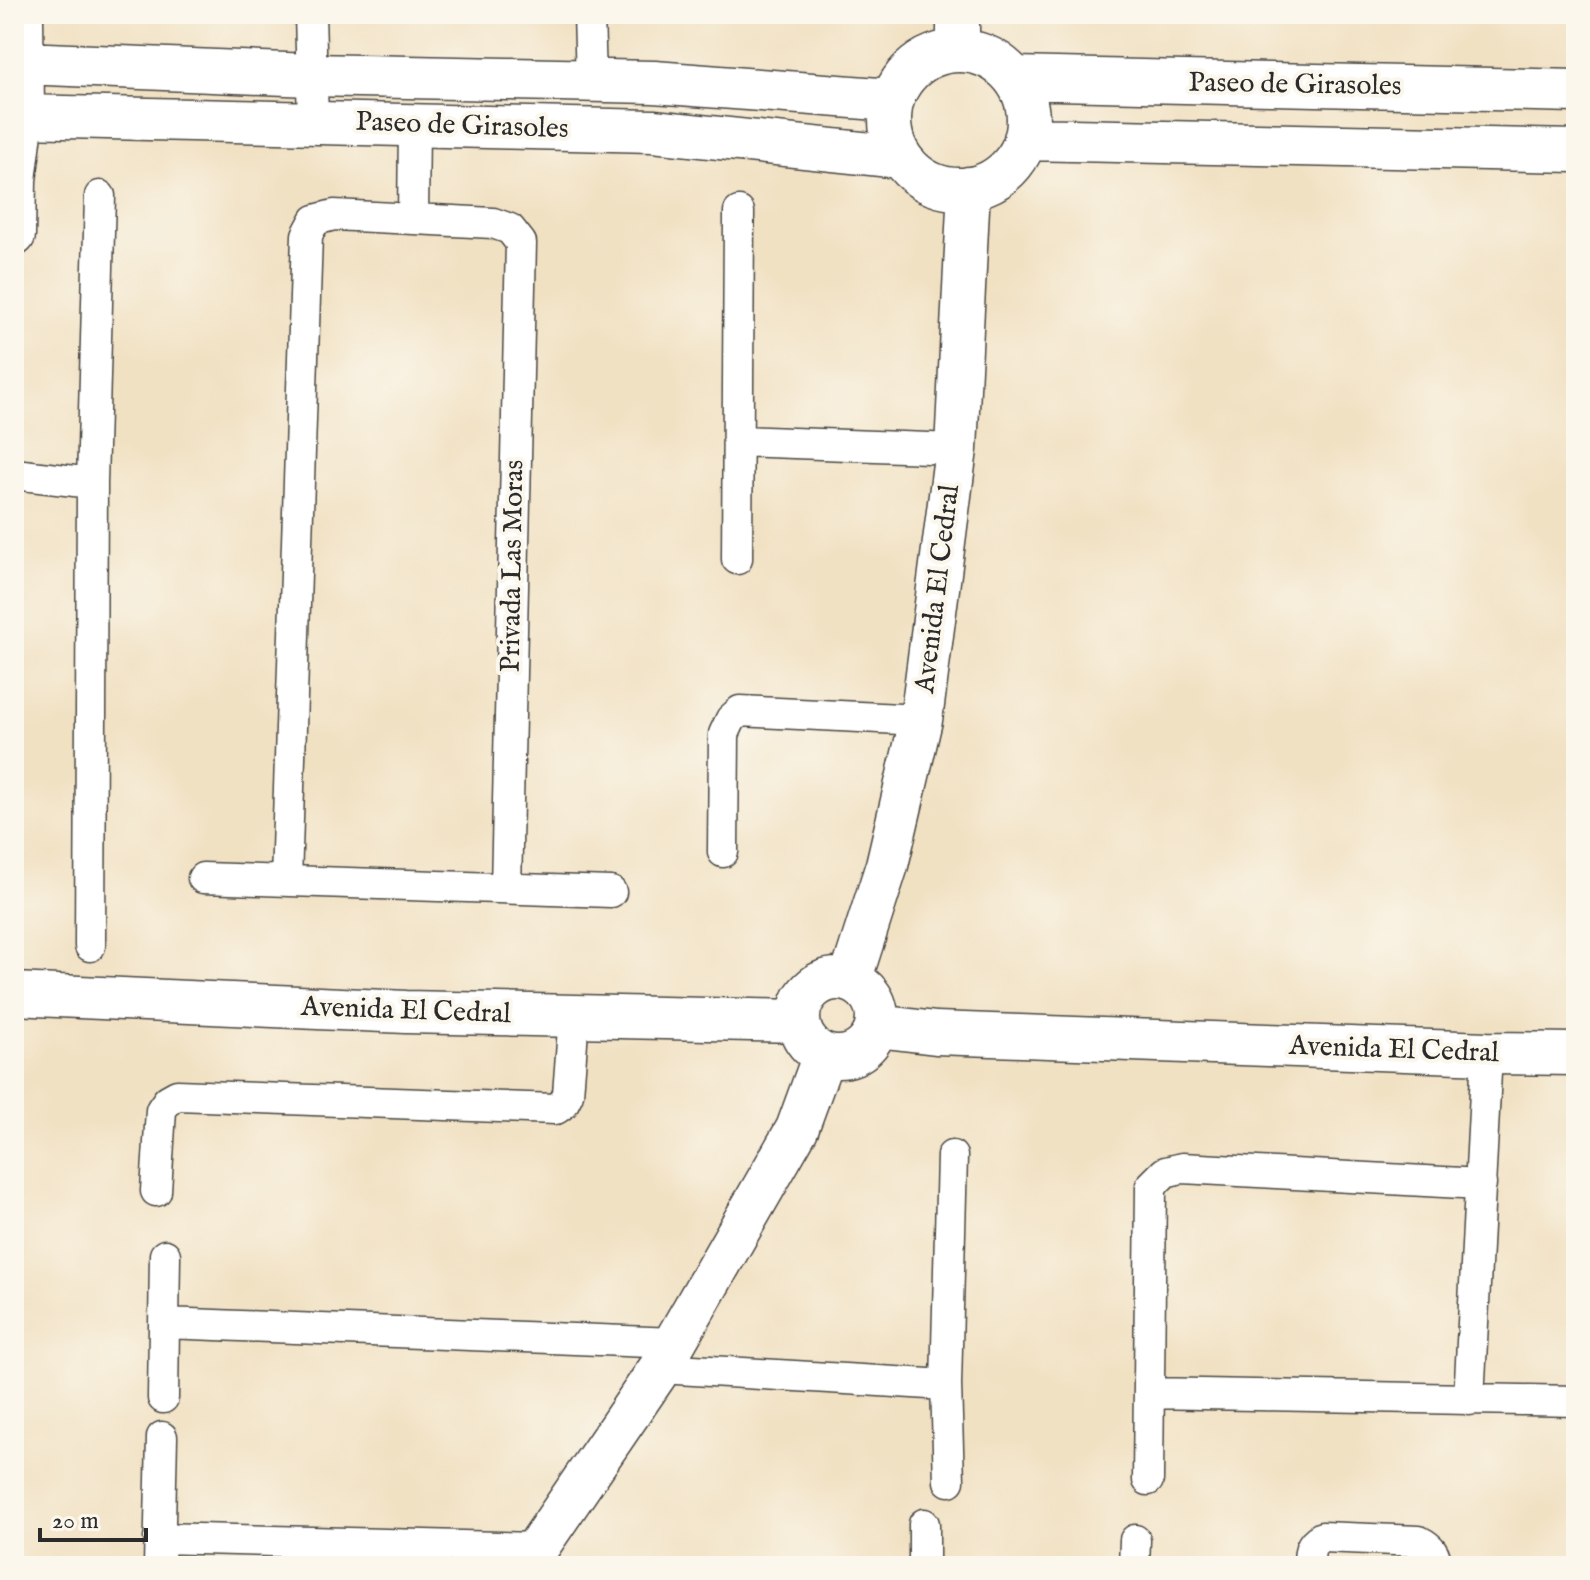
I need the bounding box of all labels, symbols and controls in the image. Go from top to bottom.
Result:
street label: Paseo de Girasoles [1188,66,1402,104]
street label: Paseo de Girasoles [355,105,569,147]
street label: Privada Las Moras [494,459,532,673]
street label: Avenida El Cedral [908,482,968,696]
street label: Avenida El Cedral [299,990,512,1032]
street label: Avenida El Cedral [1287,1029,1500,1071]
scale bar [40,1492,146,1542]
text: 20 m [52,1506,99,1537]

